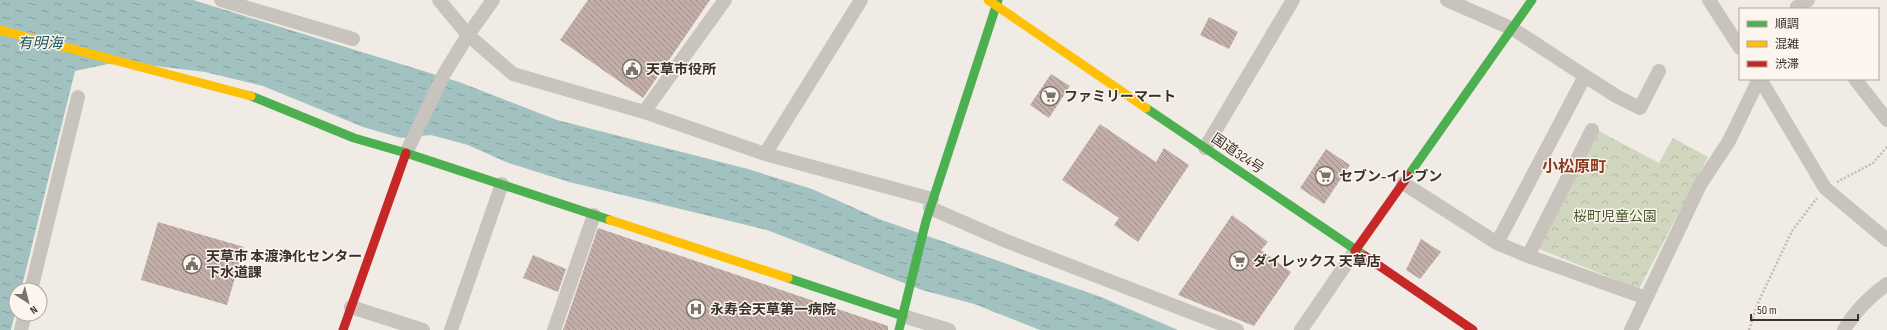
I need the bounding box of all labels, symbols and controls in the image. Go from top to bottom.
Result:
legend [1739,8,1879,80]
text: 順調 [1775,17,1799,32]
water label: 有明海 [17,34,64,53]
text: 混雑 [1775,37,1799,52]
text: 渋滞 [1775,57,1799,72]
public building icon: 天草市役所 [621,58,643,80]
place label: 天草市役所 [646,61,716,78]
supermarket icon: ファミリーマート [1039,85,1061,107]
place label: ファミリーマート [1064,88,1176,105]
street label: 国道324号 [1208,130,1267,177]
district label: 小松原町 [1542,158,1606,177]
supermarket icon: セブン-イレブン [1314,165,1336,187]
place label: セブン-イレブン [1339,168,1442,185]
park label: 桜町児童公園 [1573,208,1657,225]
place label: 天草市 本渡浄化センター 下水道課 [206,248,362,281]
supermarket icon: ダイレックス 天草店 [1228,250,1250,272]
public building icon: 天草市 本渡浄化センター 下水道課 [181,253,203,275]
place label: ダイレックス 天草店 [1253,253,1381,270]
north arrow [8,282,48,322]
scale bar [1751,296,1858,322]
hospital icon: 永寿会天草第一病院 [685,298,707,320]
place label: 永寿会天草第一病院 [710,301,836,318]
text: N [27,303,40,317]
text: 50 m [1757,303,1777,318]

